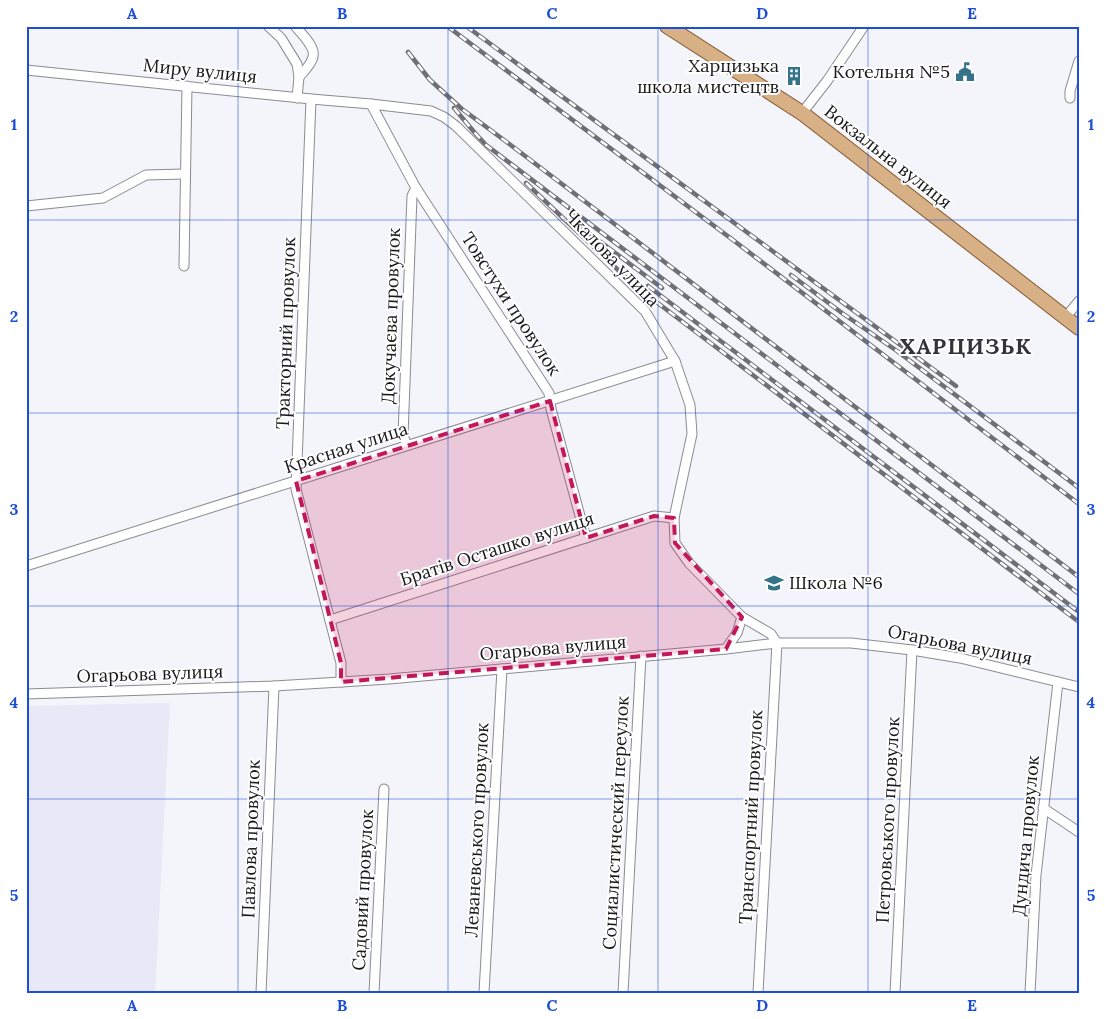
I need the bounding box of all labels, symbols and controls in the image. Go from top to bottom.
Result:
text: A [127,3,138,23]
text: B [337,3,348,23]
text: C [546,3,558,23]
text: D [756,3,768,23]
text: E [967,3,977,23]
street label: Миру вулиця [142,53,258,88]
place label: Харцизька школа мистецтв [637,54,779,98]
place label: Котельня №5 [833,60,950,83]
public building icon: Котельня №5 [954,61,976,83]
building icon: Харцизька школа мистецтв [783,65,805,87]
street label: Вокзальна вулиця [820,100,957,214]
text: 1 [11,114,17,134]
text: 1 [1088,114,1094,134]
street label: Чкалова улица [560,204,665,312]
street label: Докучаєва провулок [376,227,405,405]
street label: Товстухи провулок [457,228,566,380]
street label: Тракторний провулок [271,236,300,429]
text: 2 [10,306,18,326]
text: 2 [1087,306,1095,326]
district label: ХАРЦИЗЬК [900,332,1032,360]
street label: Красная улица [281,417,411,478]
text: 3 [10,499,19,519]
text: 3 [1087,499,1096,519]
street label: Братів Осташко вулиця [397,506,597,591]
place label: Школа №6 [789,571,883,594]
school or university icon: Школа №6 [763,572,785,594]
street label: Огарьова вулиця [886,619,1034,670]
street label: Огарьова вулиця [479,630,627,665]
street label: Огарьова вулиця [76,659,224,688]
text: 4 [10,692,19,712]
text: 4 [1087,692,1096,712]
street label: Социалистический переулок [597,695,634,951]
street label: Транспортний провулок [733,709,768,925]
street label: Петровського провулок [871,716,904,924]
street label: Леваневського провулок [459,722,494,938]
street label: Дундича провулок [1007,754,1044,917]
street label: Павлова провулок [236,759,265,919]
street label: Садовий провулок [347,808,378,971]
text: 5 [10,885,19,905]
text: 5 [1087,885,1096,905]
text: A [127,995,138,1015]
text: B [337,995,348,1015]
text: C [546,995,558,1015]
text: D [756,995,768,1015]
text: E [967,995,977,1015]

